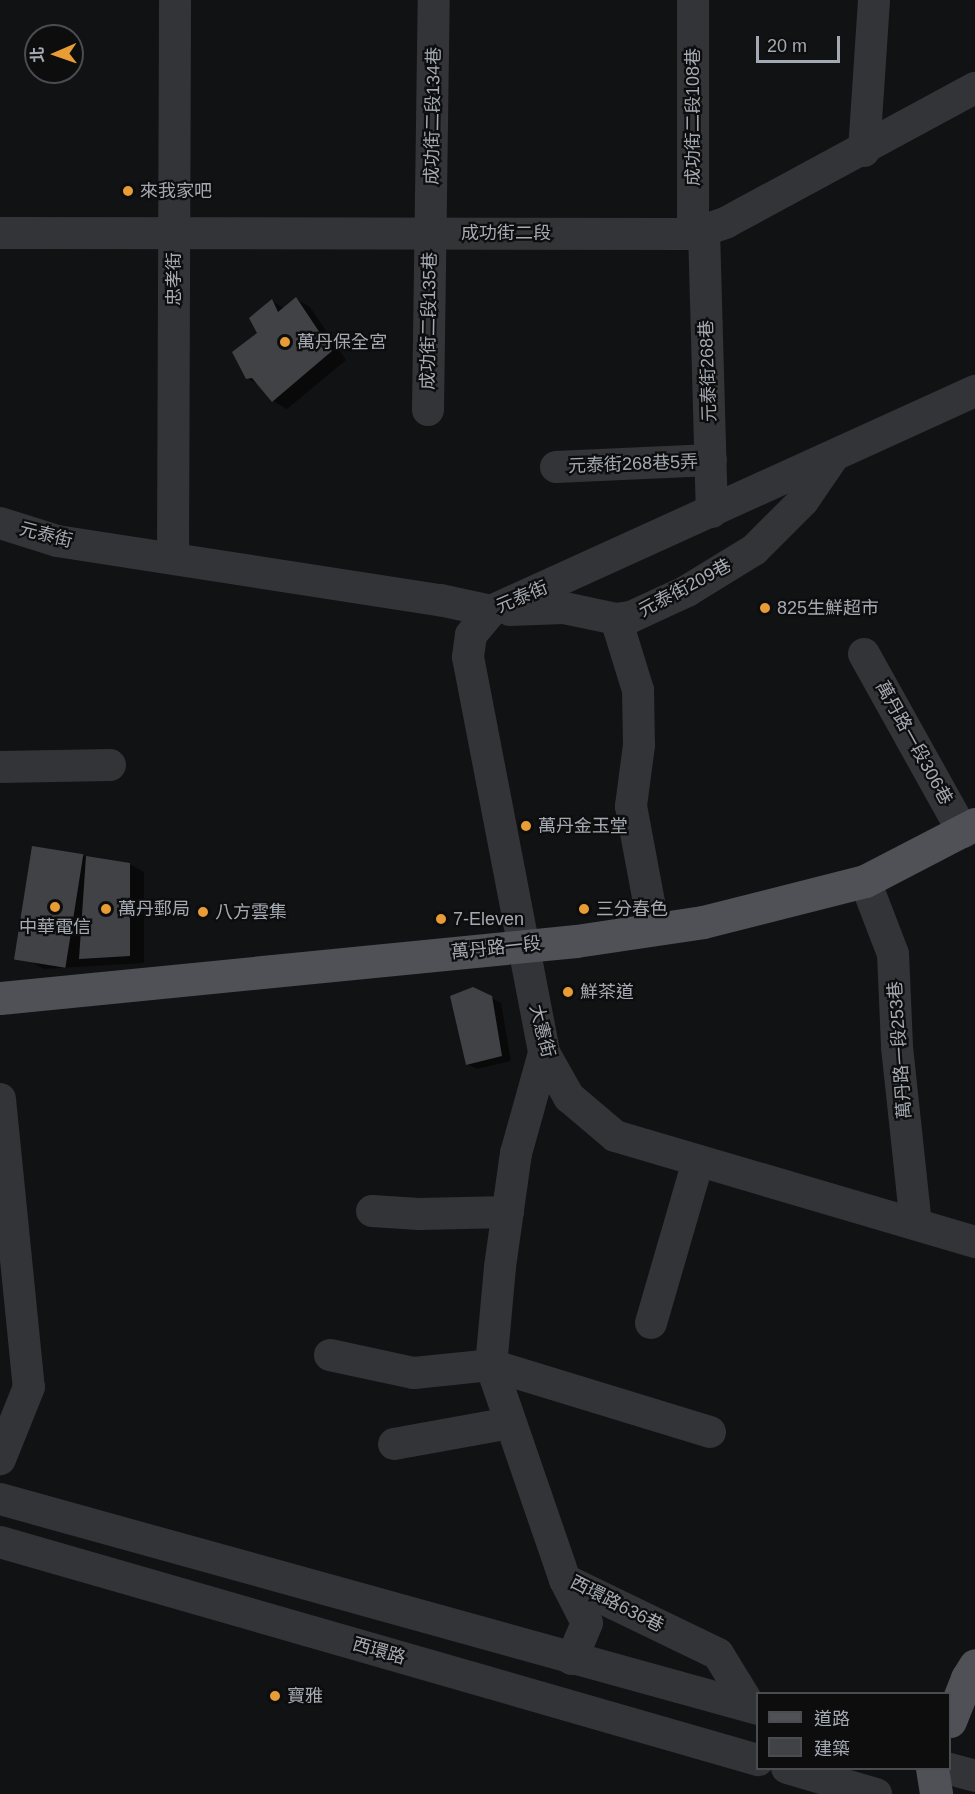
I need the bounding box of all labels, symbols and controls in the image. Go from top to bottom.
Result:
north arrow [24,24,84,84]
scale bar [759,24,843,62]
text: 20 m [767,36,807,56]
text: 北 [29,46,46,63]
street label: 成功街二段134巷 [421,47,445,185]
street label: 成功街二段108巷 [682,48,704,186]
place label: 來我家吧 [140,180,212,202]
marker: 來我家吧 [121,184,135,198]
street label: 成功街二段 [461,222,551,244]
street label: 忠孝街 [163,252,185,306]
street label: 成功街二段135巷 [417,252,441,390]
street label: 元泰街268巷 [695,320,721,422]
place label: 萬丹保全宮 [297,331,387,353]
marker: 萬丹保全宮 [278,335,292,349]
street label: 元泰街268巷5弄 [568,451,698,477]
street label: 元泰街 [17,518,75,552]
street label: 元泰街209巷 [635,555,735,621]
street label: 元泰街 [493,577,551,617]
place label: 825生鮮超市 [777,597,879,619]
marker: 825生鮮超市 [758,601,772,615]
street label: 萬丹路一段306巷 [871,677,957,809]
place label: 萬丹金玉堂 [538,815,628,837]
marker: 萬丹金玉堂 [519,819,533,833]
place label: 萬丹郵局 [118,898,190,920]
place label: 三分春色 [596,898,668,920]
marker: 中華電信 [48,900,62,914]
place label: 八方雲集 [215,901,287,923]
marker: 萬丹郵局 [99,902,113,916]
marker: 三分春色 [577,902,591,916]
marker: 八方雲集 [196,905,210,919]
place label: 7-Eleven [453,908,524,930]
marker: 7-Eleven [434,912,448,926]
place label: 中華電信 [19,916,91,938]
street label: 萬丹路一段 [450,933,542,963]
street label: 萬丹路一段253巷 [884,980,916,1120]
place label: 鮮茶道 [580,981,634,1003]
marker: 鮮茶道 [561,985,575,999]
street label: 大憲街 [525,1002,559,1060]
street label: 西環路636巷 [567,1571,667,1637]
street label: 西環路 [350,1633,408,1669]
place label: 寶雅 [287,1685,323,1707]
marker: 寶雅 [268,1689,282,1703]
legend [756,1692,951,1770]
text: 道路 [814,1709,850,1729]
text: 建築 [814,1739,850,1759]

